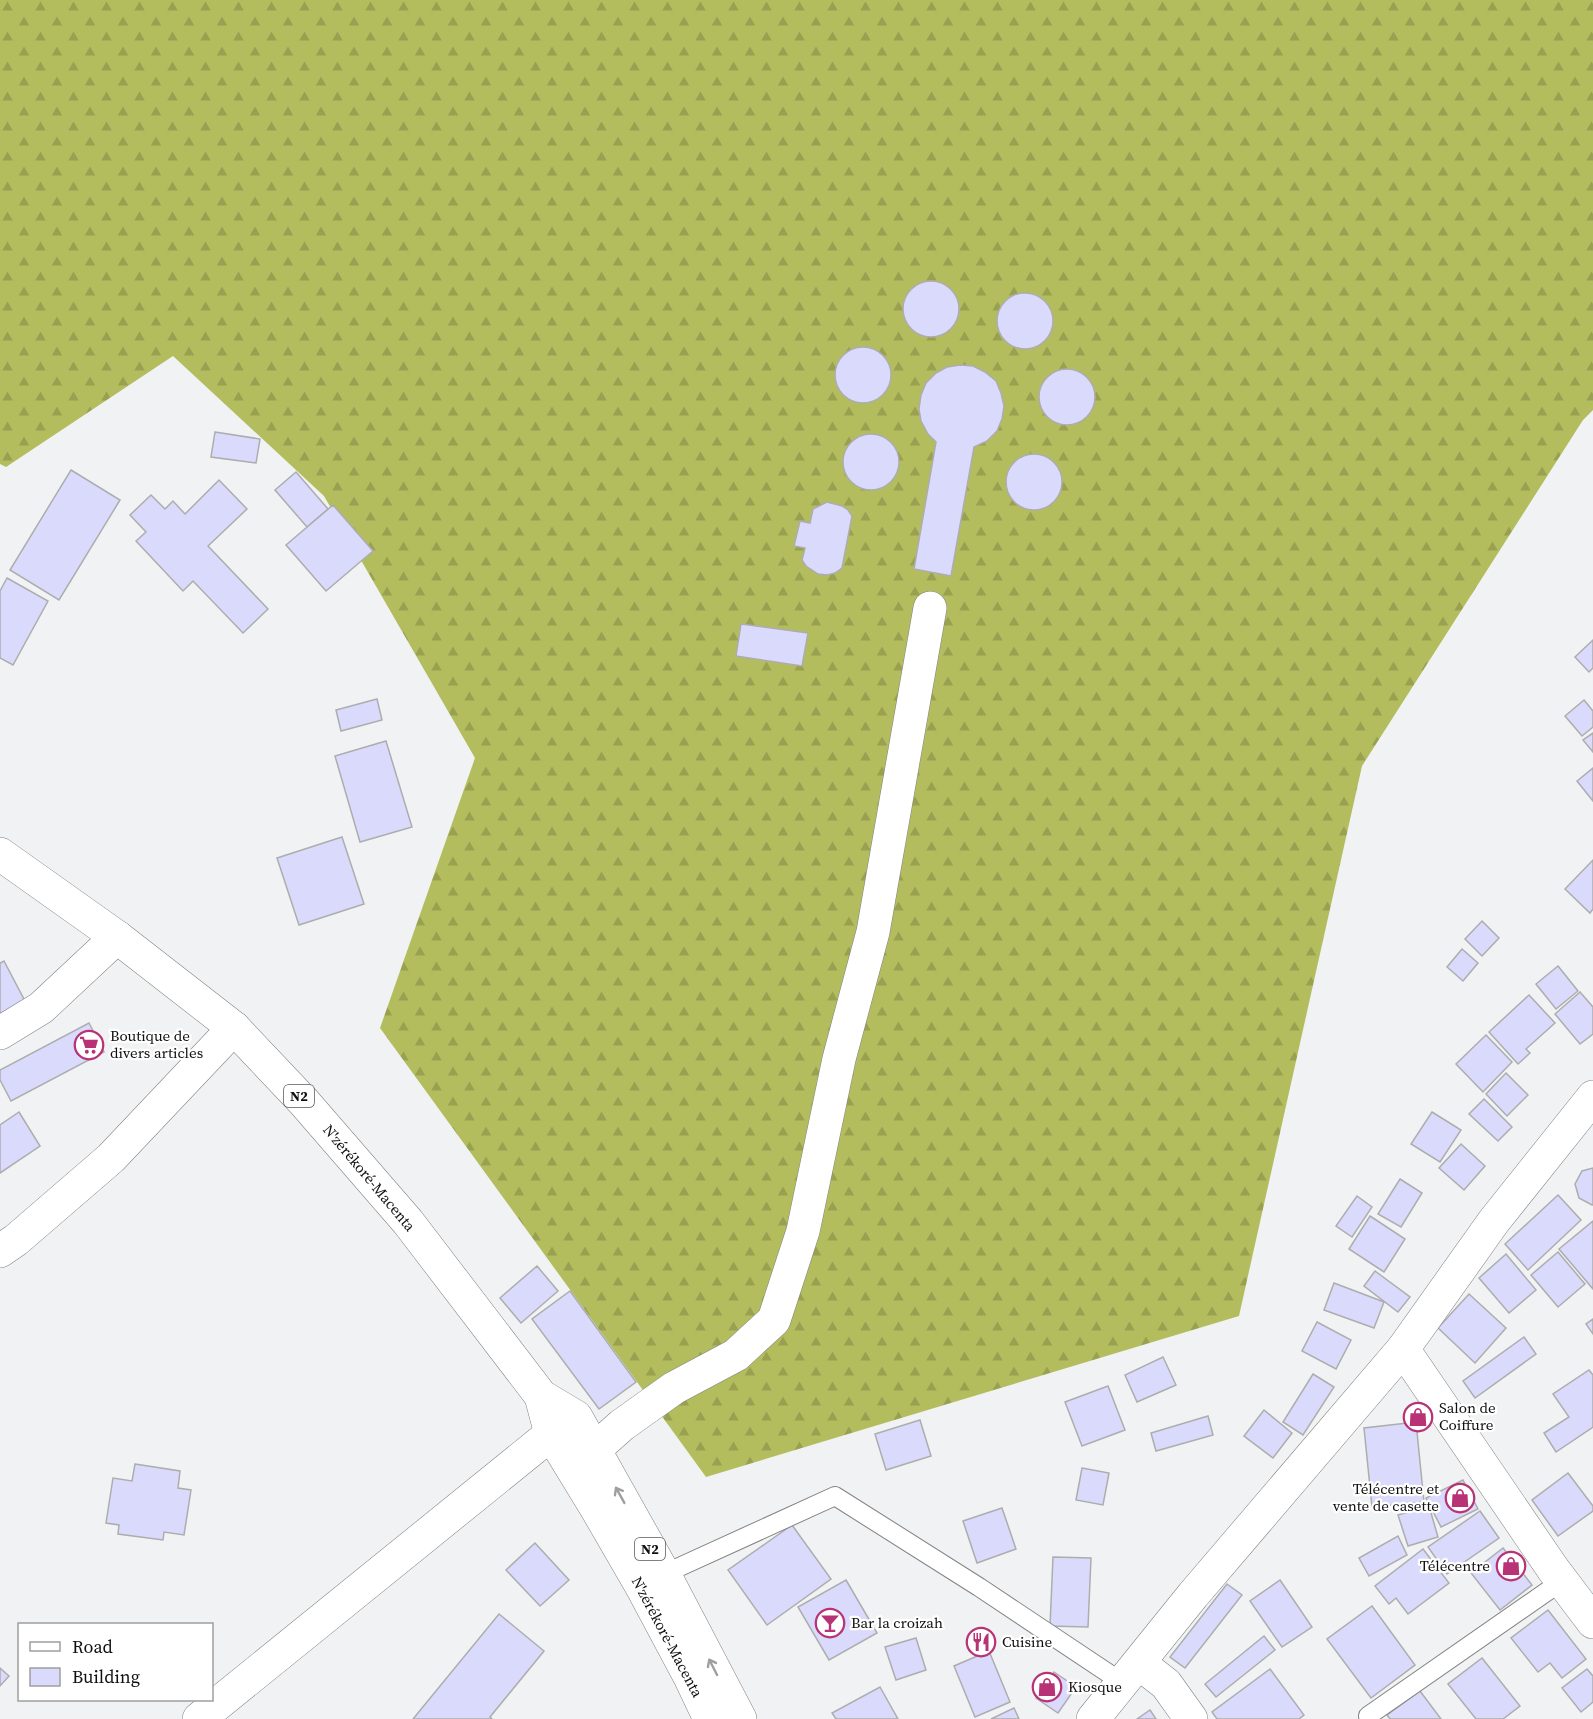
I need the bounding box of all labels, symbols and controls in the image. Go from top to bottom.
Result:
place label: Boutique de divers articles [110,1025,203,1063]
supermarket icon: Boutique de divers articles [73,1029,105,1061]
road number: N2 [284,1085,314,1107]
street label: N'zérékoré-Macenta [318,1120,421,1236]
place label: Salon de Coiffure [1439,1397,1496,1435]
shop icon: Salon de Coiffure [1402,1401,1434,1433]
place label: Télécentre et vente de casette [1333,1478,1439,1516]
shop icon: Télécentre et vente de casette [1444,1482,1476,1514]
one-way arrow [614,1487,625,1505]
road number: N2 [635,1538,665,1560]
shop icon: Télécentre [1495,1550,1527,1582]
place label: Télécentre [1420,1555,1490,1576]
street label: N'zérékoré-Macenta [627,1573,708,1701]
bar icon: Bar la croizah [814,1607,846,1639]
place label: Bar la croizah [851,1612,943,1633]
legend [18,1623,213,1701]
restaurant icon: Cuisine [965,1626,997,1658]
place label: Cuisine [1002,1631,1053,1652]
text: Road [72,1634,113,1659]
one-way arrow [706,1658,718,1676]
text: Building [72,1664,140,1689]
shop icon: Kiosque [1031,1671,1063,1703]
place label: Kiosque [1068,1676,1122,1697]

